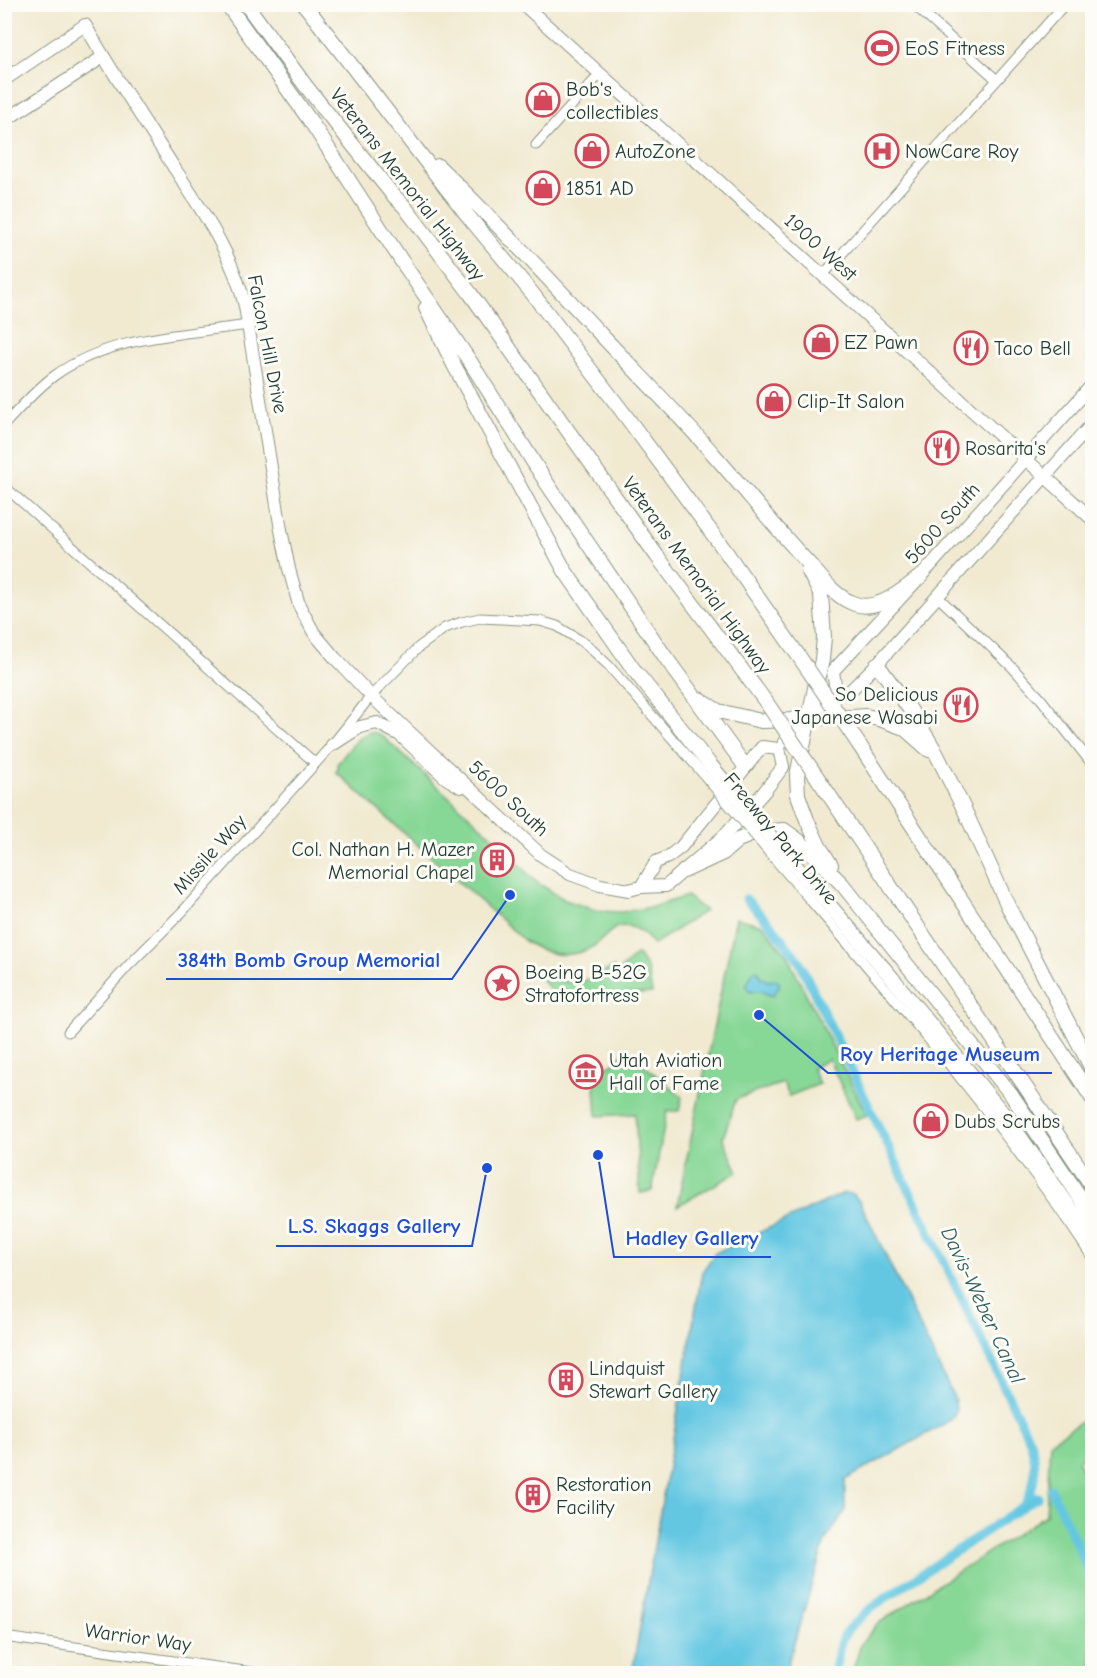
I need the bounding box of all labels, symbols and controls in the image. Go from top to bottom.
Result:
sports icon: EoS Fitness [864,30,900,66]
place label: EoS Fitness [905,37,1005,60]
place label: Bob's collectibles [566,78,658,124]
shop icon: Bob's collectibles [525,82,561,118]
street label: Veterans Memorial Highway [325,84,490,285]
shop icon: AutoZone [574,133,610,169]
hospital icon: NowCare Roy [864,133,900,169]
place label: AutoZone [615,140,696,163]
place label: NowCare Roy [905,140,1019,163]
shop icon: 1851 AD [525,170,561,206]
place label: 1851 AD [566,177,634,200]
street label: 1900 West [780,209,863,287]
street label: Falcon Hill Drive [243,273,292,415]
shop icon: EZ Pawn [803,324,839,360]
restaurant icon: Taco Bell [953,330,989,366]
place label: EZ Pawn [844,331,918,354]
place label: Taco Bell [994,337,1071,360]
shop icon: Clip-It Salon [756,383,792,419]
place label: Clip-It Salon [797,390,904,413]
restaurant icon: Rosarita's [924,430,960,466]
place label: Rosarita's [965,437,1046,460]
street label: Veterans Memorial Highway [617,472,776,678]
street label: 5600 South [900,478,985,569]
place label: So Delicious Japanese Wasabi [791,683,938,729]
restaurant icon: So Delicious Japanese Wasabi [943,687,979,723]
street label: 5600 South [464,756,553,841]
street label: Freeway Park Drive [719,768,842,909]
street label: Missile Way [168,810,251,899]
place label: Col. Nathan H. Mazer Memorial Chapel [292,838,474,884]
building icon: Col. Nathan H. Mazer Memorial Chapel [479,842,515,878]
callout: 384th Bomb Group Memorial [166,940,452,979]
text: 384th Bomb Group Memorial [178,948,440,972]
place label: Boeing B-52G Stratofortress [525,961,647,1007]
place icon: Boeing B-52G Stratofortress [484,965,520,1001]
callout: Roy Heritage Museum [828,1034,1052,1073]
text: Roy Heritage Museum [840,1042,1040,1066]
place label: Utah Aviation Hall of Fame [609,1049,722,1095]
museum icon: Utah Aviation Hall of Fame [568,1054,604,1090]
shop icon: Dubs Scrubs [913,1103,949,1139]
place label: Dubs Scrubs [954,1110,1060,1133]
callout: L.S. Skaggs Gallery [276,1207,472,1246]
text: L.S. Skaggs Gallery [288,1214,461,1238]
callout: Hadley Gallery [614,1218,771,1257]
water label: Davis-Weber Canal [936,1223,1030,1388]
text: Hadley Gallery [626,1226,759,1250]
place label: Lindquist Stewart Gallery [589,1357,718,1403]
building icon: Lindquist Stewart Gallery [548,1362,584,1398]
place label: Restoration Facility [556,1473,652,1519]
building icon: Restoration Facility [515,1477,551,1513]
street label: Warrior Way [83,1619,193,1656]

